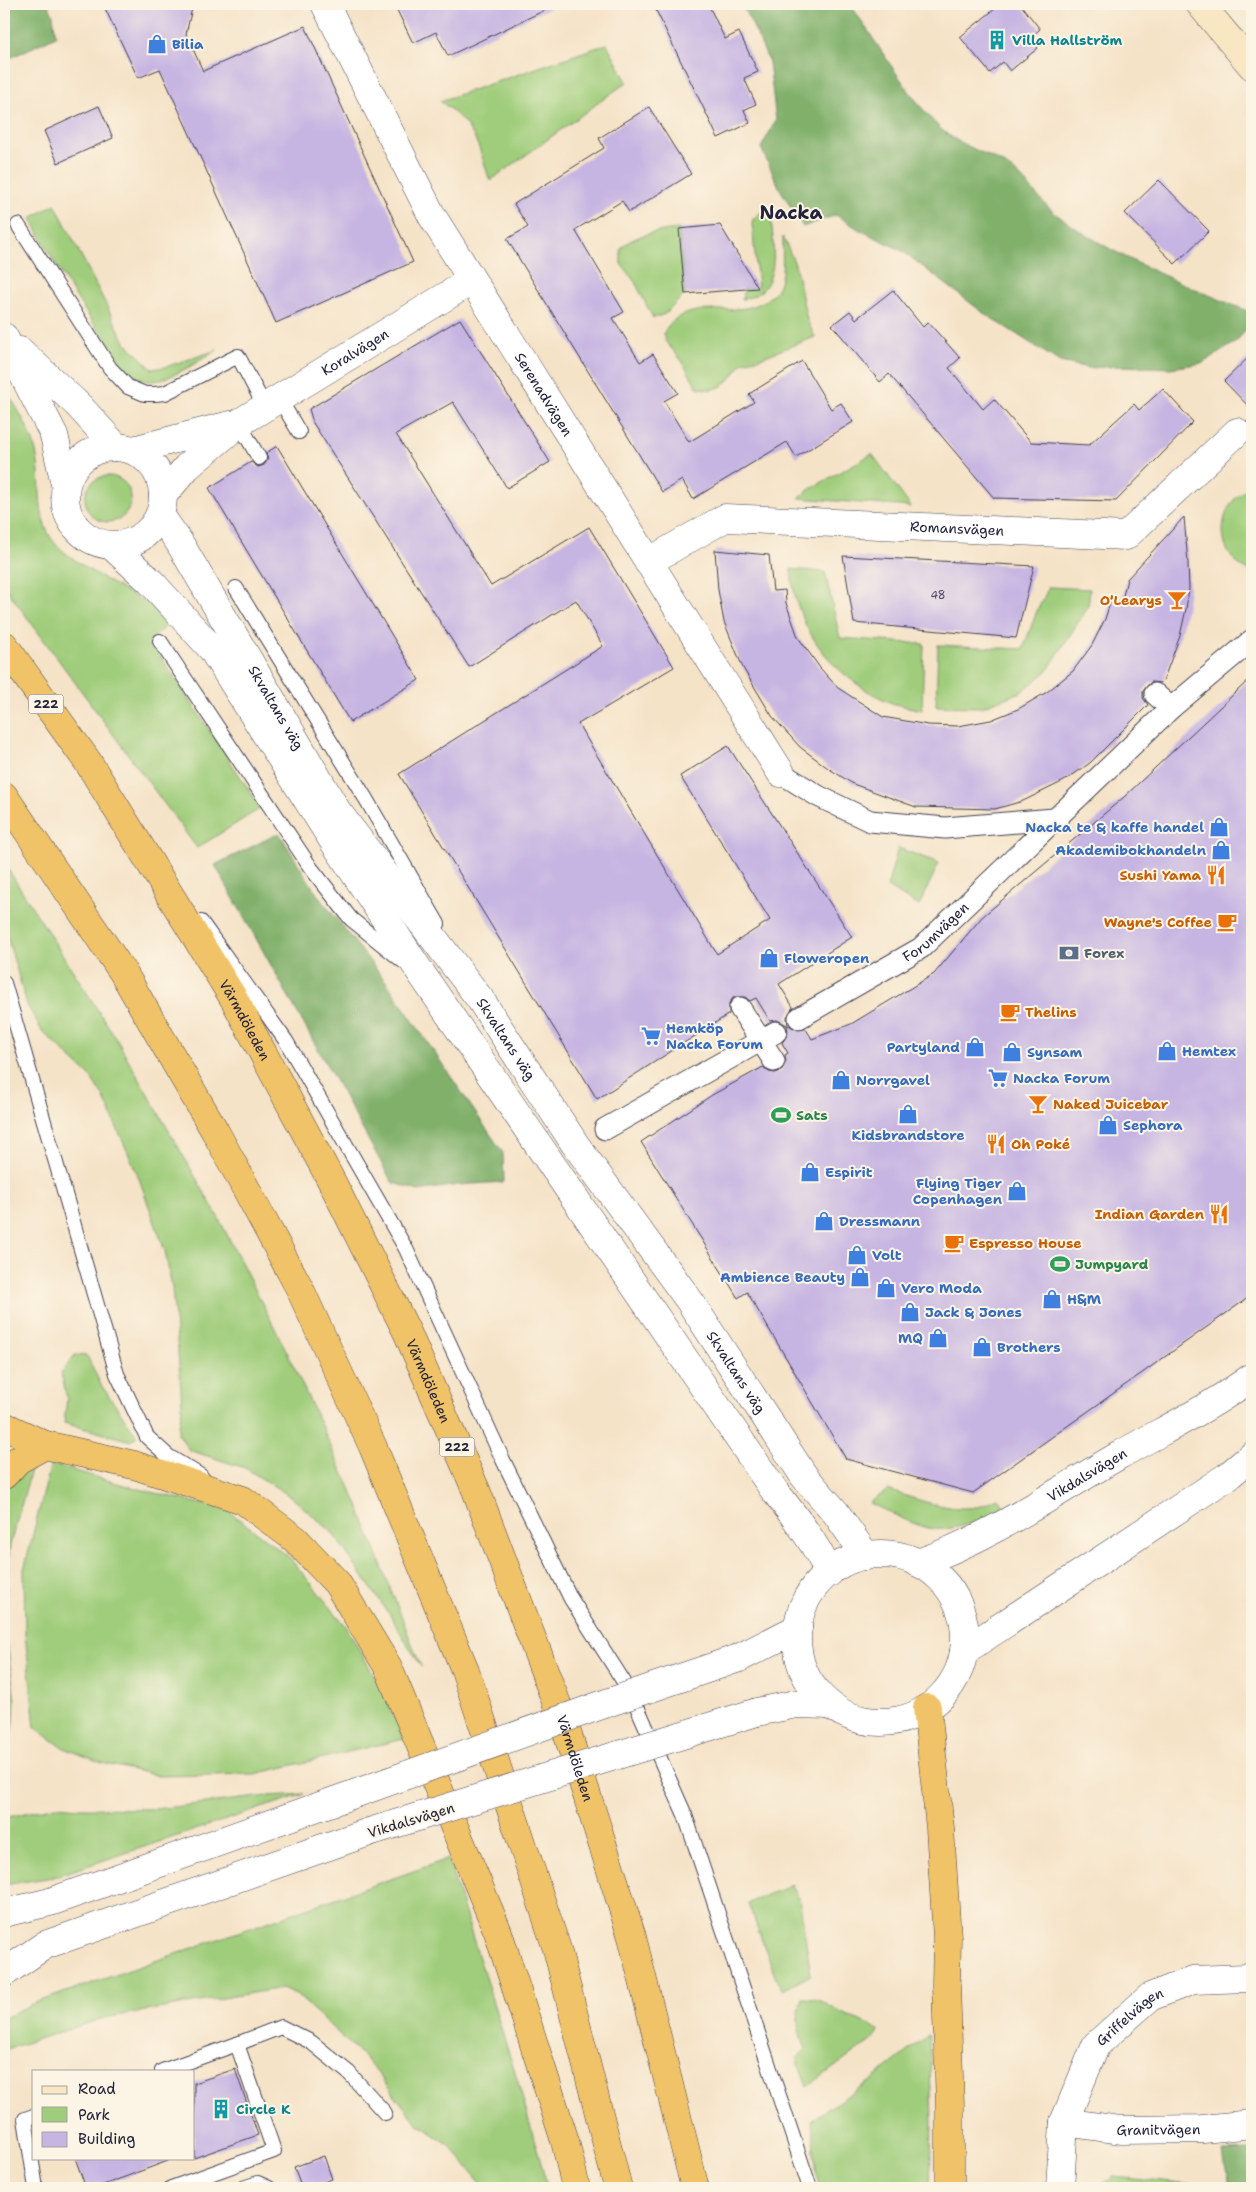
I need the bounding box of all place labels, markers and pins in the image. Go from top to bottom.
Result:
building icon: Villa Hallström [986,29,1008,51]
place label: Villa Hallström [1012,31,1123,49]
shop icon: Bilia [146,33,168,55]
place label: Bilia [172,35,204,53]
bar icon: O'Learys [1166,589,1188,611]
place label: O'Learys [1100,591,1162,609]
shop icon: Nacka te & kaffe handel [1208,816,1230,838]
place label: Nacka te & kaffe handel [1025,818,1204,836]
shop icon: Akademibokhandeln [1210,839,1232,861]
place label: Akademibokhandeln [1055,841,1206,859]
restaurant icon: Sushi Yama [1205,864,1227,886]
place label: Sushi Yama [1120,866,1201,884]
cafe icon: Wayne's Coffee [1216,911,1238,933]
place label: Wayne's Coffee [1104,913,1212,931]
bank icon: Forex [1058,942,1080,964]
place label: Forex [1084,944,1124,962]
shop icon: Floweropen [758,947,780,969]
place label: Floweropen [784,949,869,967]
cafe icon: Thelins [999,1001,1021,1023]
place label: Thelins [1025,1003,1077,1021]
place label: Hemköp Nacka Forum [666,1019,763,1053]
supermarket icon: Hemköp Nacka Forum [640,1025,662,1047]
shop icon: Partyland [964,1036,986,1058]
place label: Partyland [887,1038,960,1056]
shop icon: Hemtex [1156,1040,1178,1062]
shop icon: Synsam [1001,1041,1023,1063]
place label: Hemtex [1182,1042,1236,1060]
place label: Synsam [1027,1043,1083,1061]
supermarket icon: Nacka Forum [987,1067,1009,1089]
shop icon: Norrgavel [830,1069,852,1091]
place label: Nacka Forum [1013,1069,1110,1087]
place label: Norrgavel [856,1071,930,1089]
bar icon: Naked Juicebar [1027,1093,1049,1115]
place label: Naked Juicebar [1053,1095,1169,1113]
shop icon: Kidsbrandstore [897,1103,919,1125]
sports icon: Sats [770,1104,792,1126]
place label: Sats [796,1106,828,1124]
shop icon: Sephora [1097,1114,1119,1136]
place label: Sephora [1123,1116,1183,1134]
place label: Kidsbrandstore [851,1126,965,1144]
restaurant icon: Oh Poké [985,1133,1007,1155]
place label: Oh Poké [1011,1135,1070,1153]
shop icon: Espirit [799,1161,821,1183]
place label: Espirit [825,1163,873,1181]
place label: Flying Tiger Copenhagen [913,1174,1002,1208]
shop icon: Flying Tiger Copenhagen [1006,1180,1028,1202]
restaurant icon: Indian Garden [1208,1203,1230,1225]
place label: Indian Garden [1095,1205,1204,1223]
shop icon: Dressmann [813,1210,835,1232]
place label: Dressmann [839,1212,920,1230]
cafe icon: Espresso House [943,1232,965,1254]
place label: Espresso House [969,1234,1082,1252]
shop icon: Volt [846,1244,868,1266]
place label: Volt [872,1246,902,1264]
sports icon: Jumpyard [1049,1253,1071,1275]
place label: Jumpyard [1075,1255,1149,1273]
shop icon: Ambience Beauty [849,1266,871,1288]
place label: Ambience Beauty [720,1268,845,1286]
shop icon: Vero Moda [875,1277,897,1299]
place label: Vero Moda [901,1279,982,1297]
shop icon: H&M [1041,1288,1063,1310]
place label: H&M [1067,1290,1102,1308]
shop icon: Jack & Jones [899,1301,921,1323]
place label: Jack & Jones [925,1303,1022,1321]
shop icon: MQ [927,1327,949,1349]
place label: MQ [898,1329,923,1347]
shop icon: Brothers [971,1336,993,1358]
place label: Brothers [997,1338,1061,1356]
building icon: Circle K [210,2098,232,2120]
place label: Circle K [236,2100,291,2118]

